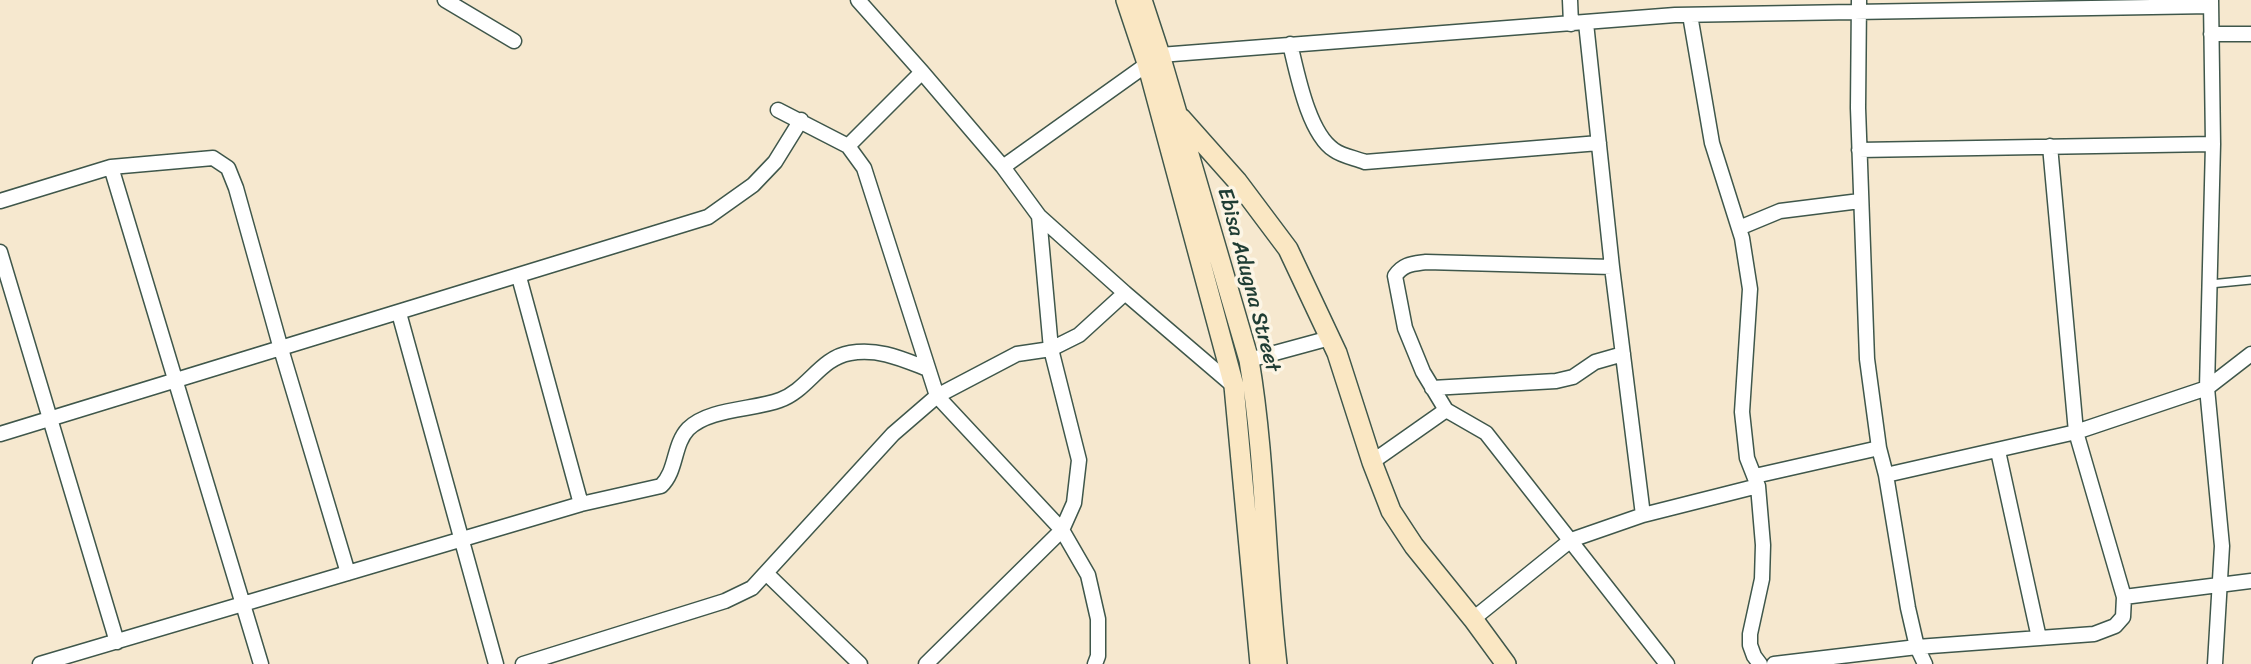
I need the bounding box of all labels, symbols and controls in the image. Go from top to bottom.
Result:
street label: Ebisa Adugna Street [1211,185,1285,375]

